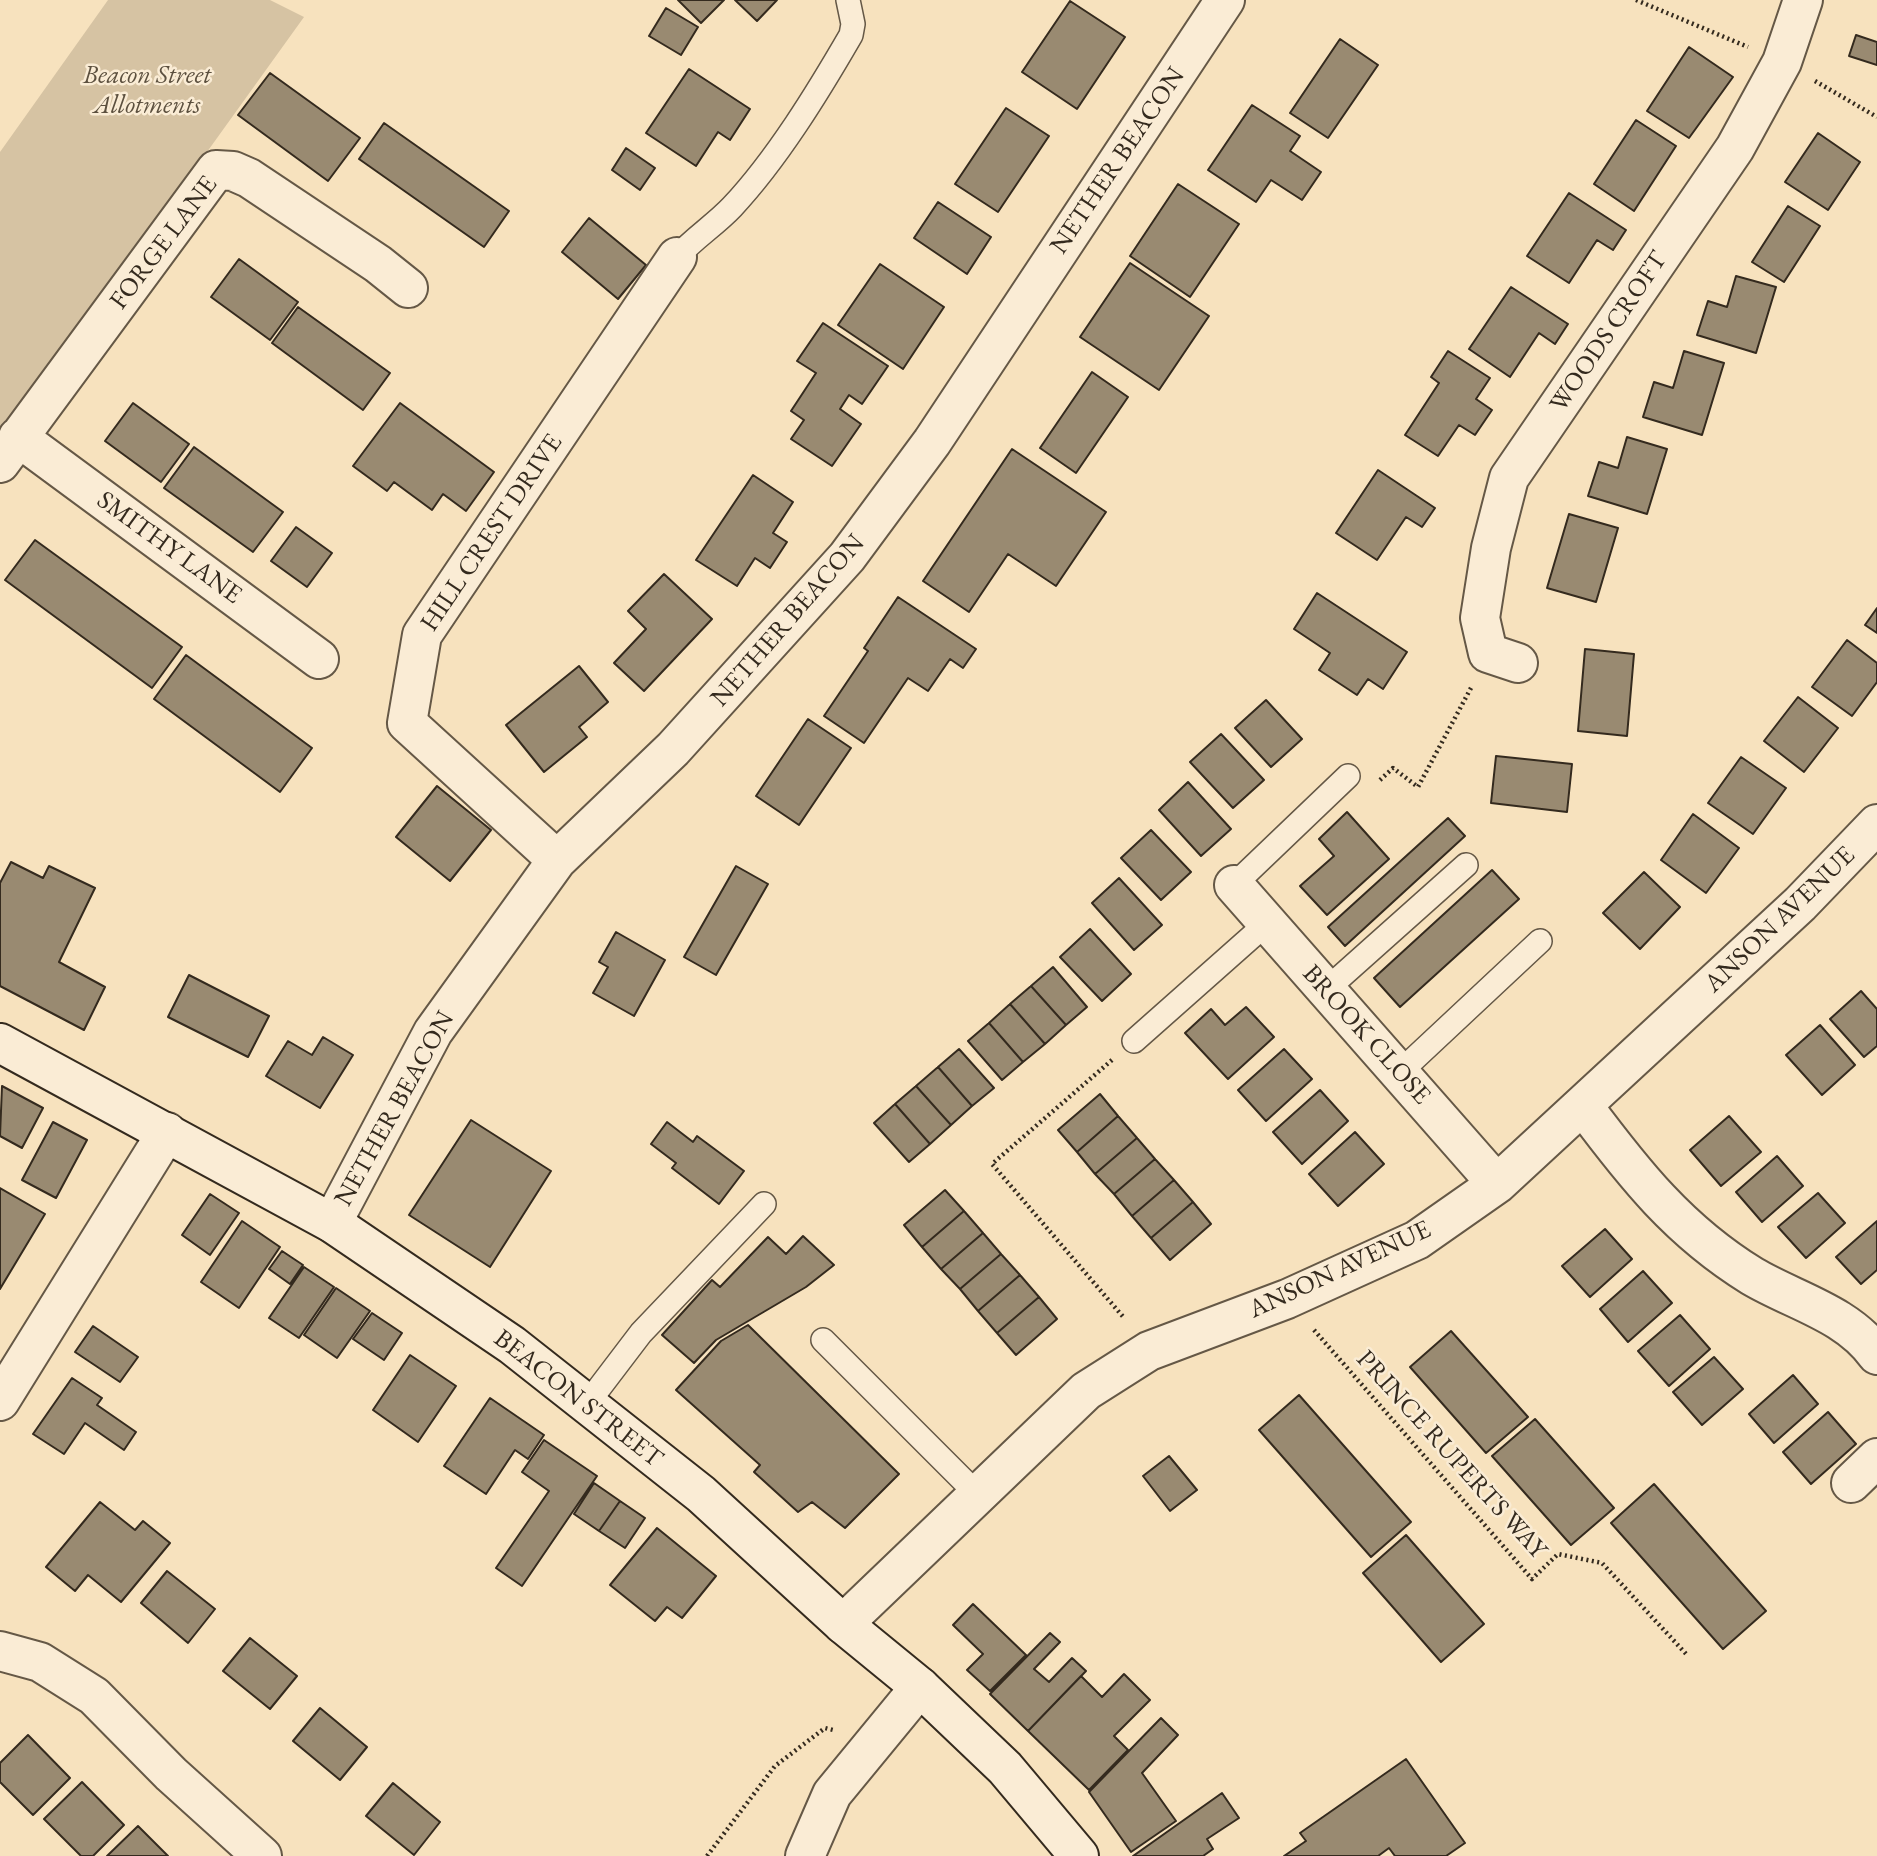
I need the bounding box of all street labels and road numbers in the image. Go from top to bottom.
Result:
street label: NETHER BEACON [1044,62,1192,260]
street label: FORGE LANE [104,170,224,316]
street label: WOODS CROFT [1544,246,1674,418]
street label: HILL CREST DRIVE [414,429,570,637]
street label: SMITHY LANE [90,485,248,611]
street label: NETHER BEACON [705,528,871,714]
street label: ANSON AVENUE [1698,840,1862,1000]
street label: BROOK CLOSE [1295,959,1437,1111]
street label: NETHER BEACON [328,1006,462,1212]
street label: ANSON AVENUE [1244,1214,1436,1326]
street label: BEACON STREET [487,1323,669,1475]
street label: PRINCE RUPERTS WAY [1349,1344,1553,1566]

